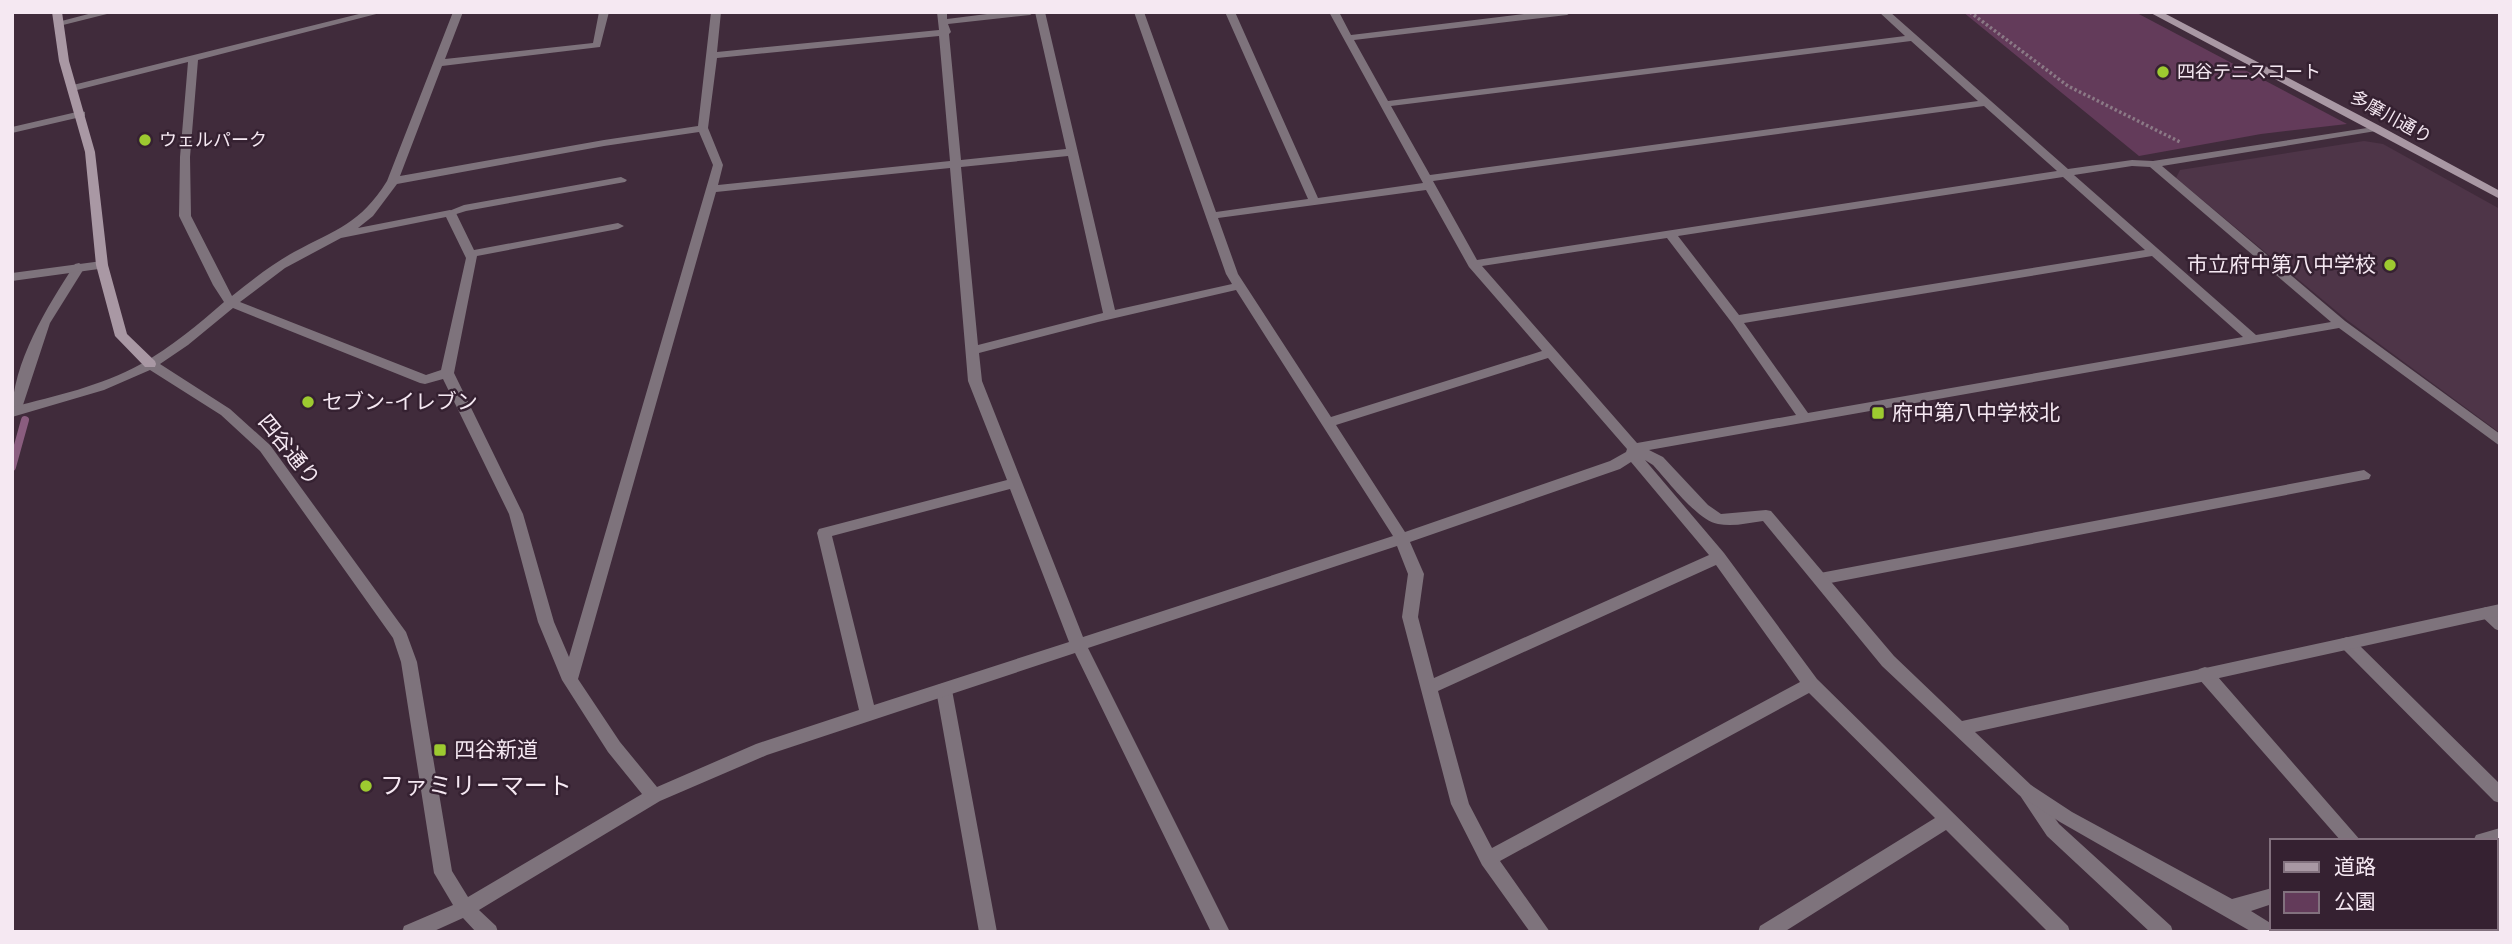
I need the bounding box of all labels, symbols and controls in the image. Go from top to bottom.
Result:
place label: 四谷テニスコート [2177,59,2321,83]
marker: 四谷テニスコート [2155,64,2171,80]
street label: 多摩川通り [2346,84,2437,148]
place label: ウェルパーク [159,127,267,151]
marker: ウェルパーク [137,132,153,148]
place label: 市立府中第八中学校 [2187,250,2376,278]
marker: 市立府中第八中学校 [2382,257,2398,273]
place label: セブン-イレブン [322,387,478,415]
marker: セブン-イレブン [300,394,316,410]
place label: 府中第八中学校北 [1892,398,2060,426]
marker: 府中第八中学校北 [1870,405,1886,421]
street label: 四谷通り [252,408,327,491]
place label: 四谷新道 [454,735,538,763]
marker: 四谷新道 [432,742,448,758]
place label: ファミリーマート [380,768,572,801]
marker: ファミリーマート [358,778,374,794]
legend [2270,839,2498,930]
text: 道路 [2334,852,2376,880]
text: 公園 [2334,887,2376,915]

